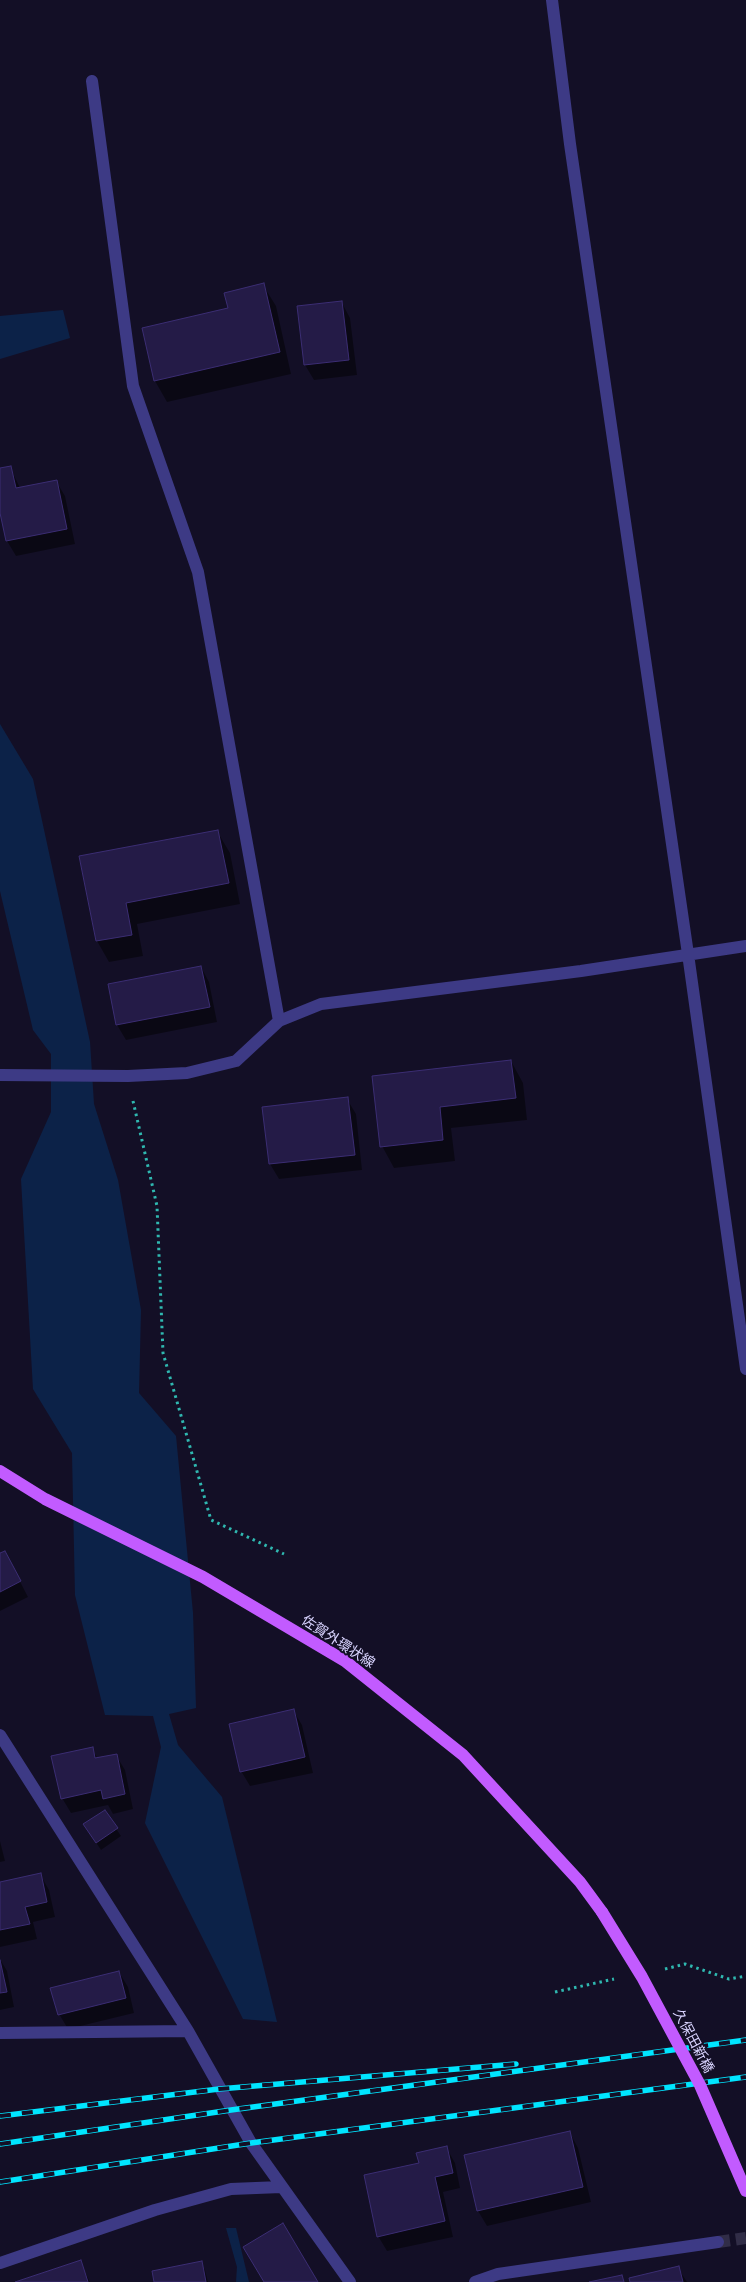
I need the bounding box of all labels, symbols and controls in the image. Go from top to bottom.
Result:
street label: 佐賀外環状線 [298,1612,378,1672]
street label: 久保田新橋 [669,2006,717,2076]

